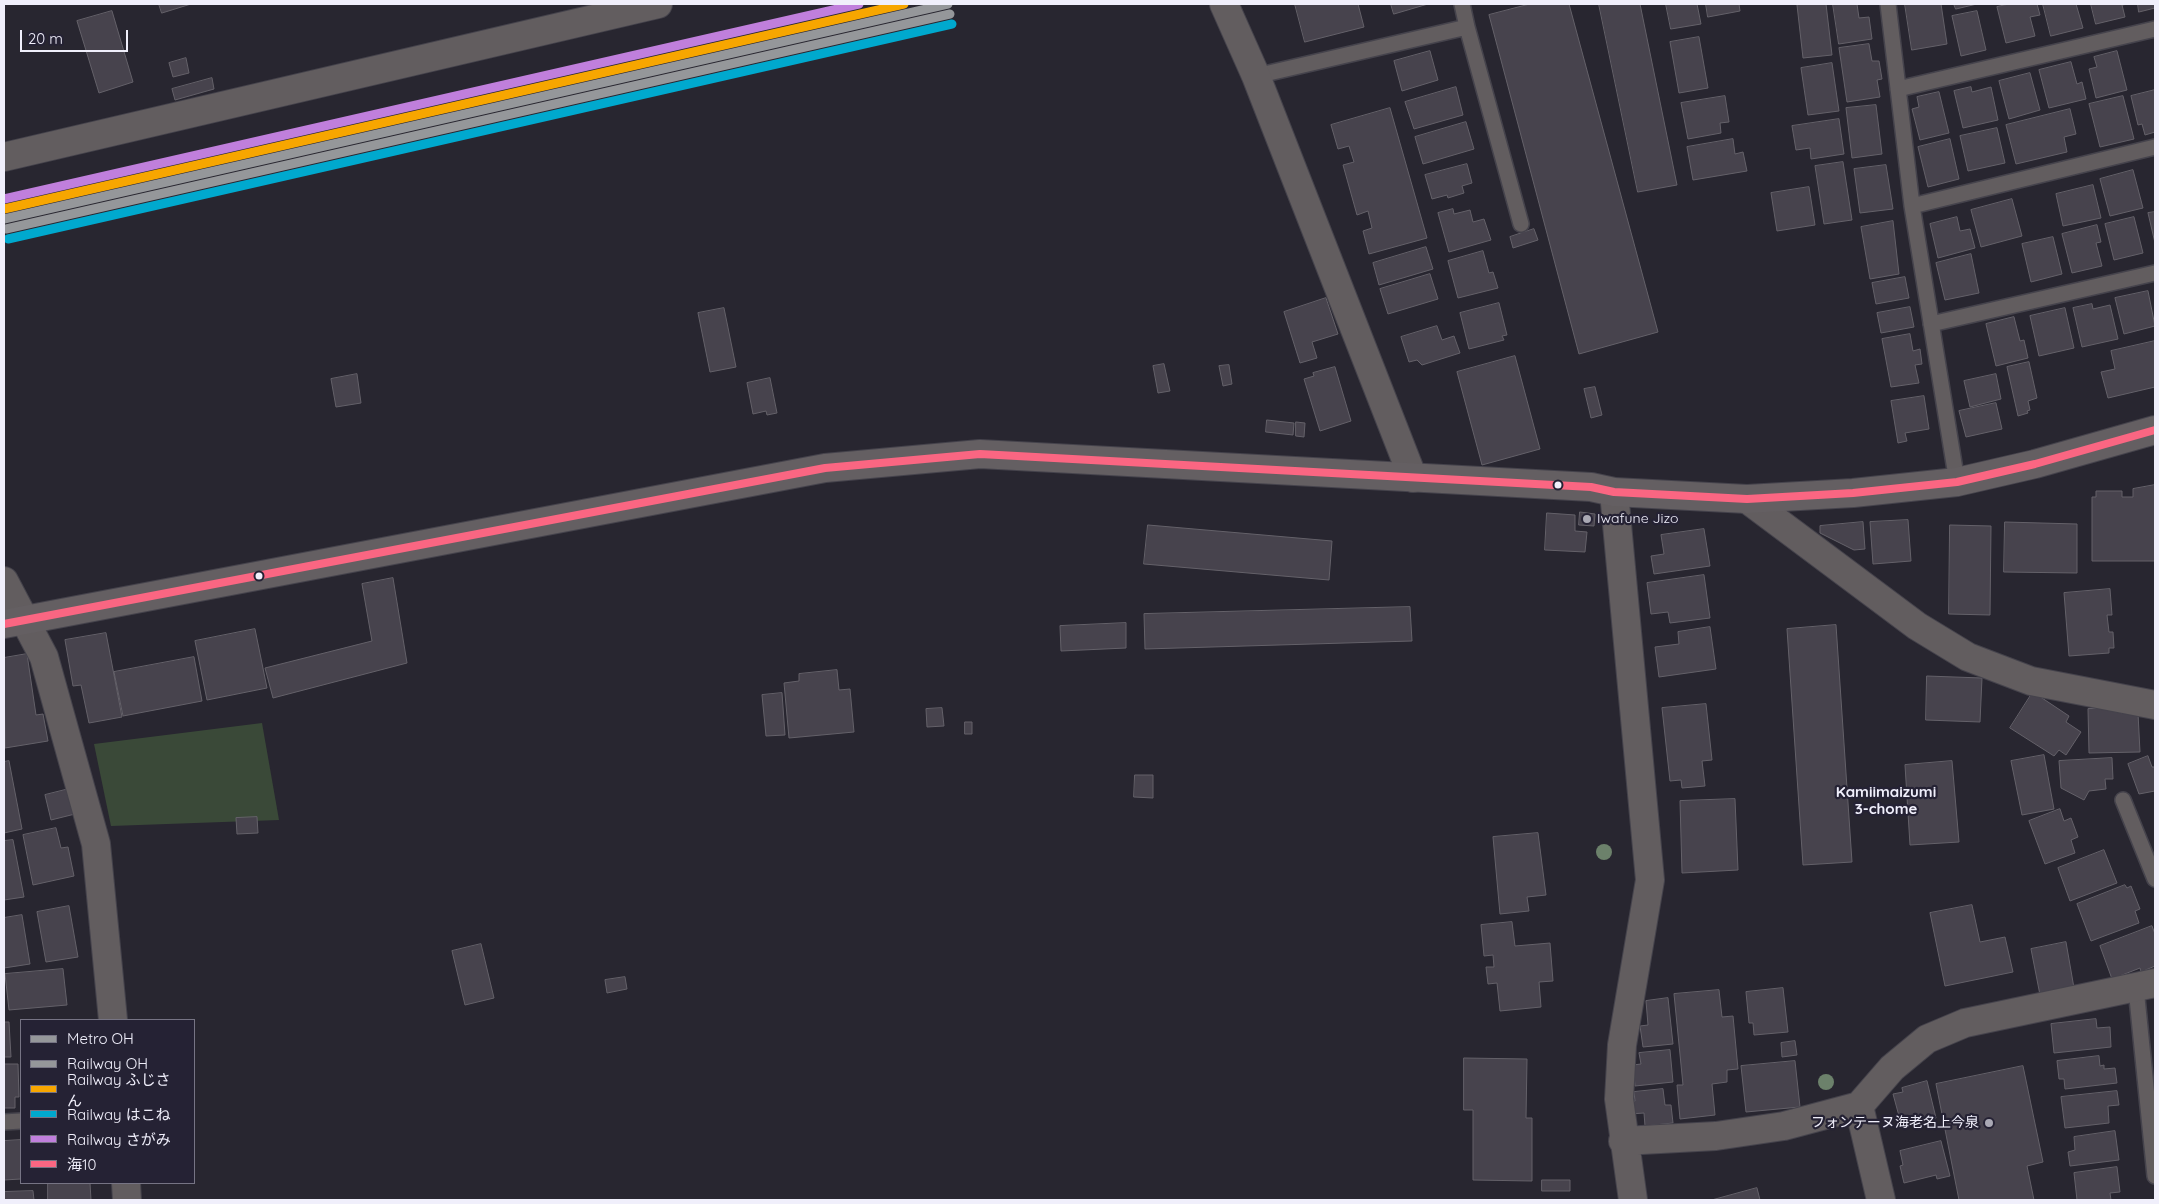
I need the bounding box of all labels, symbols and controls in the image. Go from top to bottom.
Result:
scale bar [22,20,130,52]
text: 20 m [28,29,63,48]
unlabelled marker [1553,480,1563,490]
place label: Iwafune Jizo [1597,511,1678,527]
marker: Iwafune Jizo [1581,513,1593,525]
unlabelled marker [254,571,264,581]
district label: Kamiimaizumi 3-chome [1836,783,1936,818]
legend [20,1019,195,1184]
text: Metro OH [67,1029,134,1048]
text: Railway OH [67,1054,148,1073]
text: Railway ふじさん [67,1070,171,1110]
text: Railway はこね [67,1105,171,1124]
place label: フォンテーヌ海老名上今泉 [1811,1115,1979,1131]
marker: フォンテーヌ海老名上今泉 [1983,1117,1995,1129]
text: Railway さがみ [67,1130,171,1149]
text: 海10 [67,1155,96,1174]

